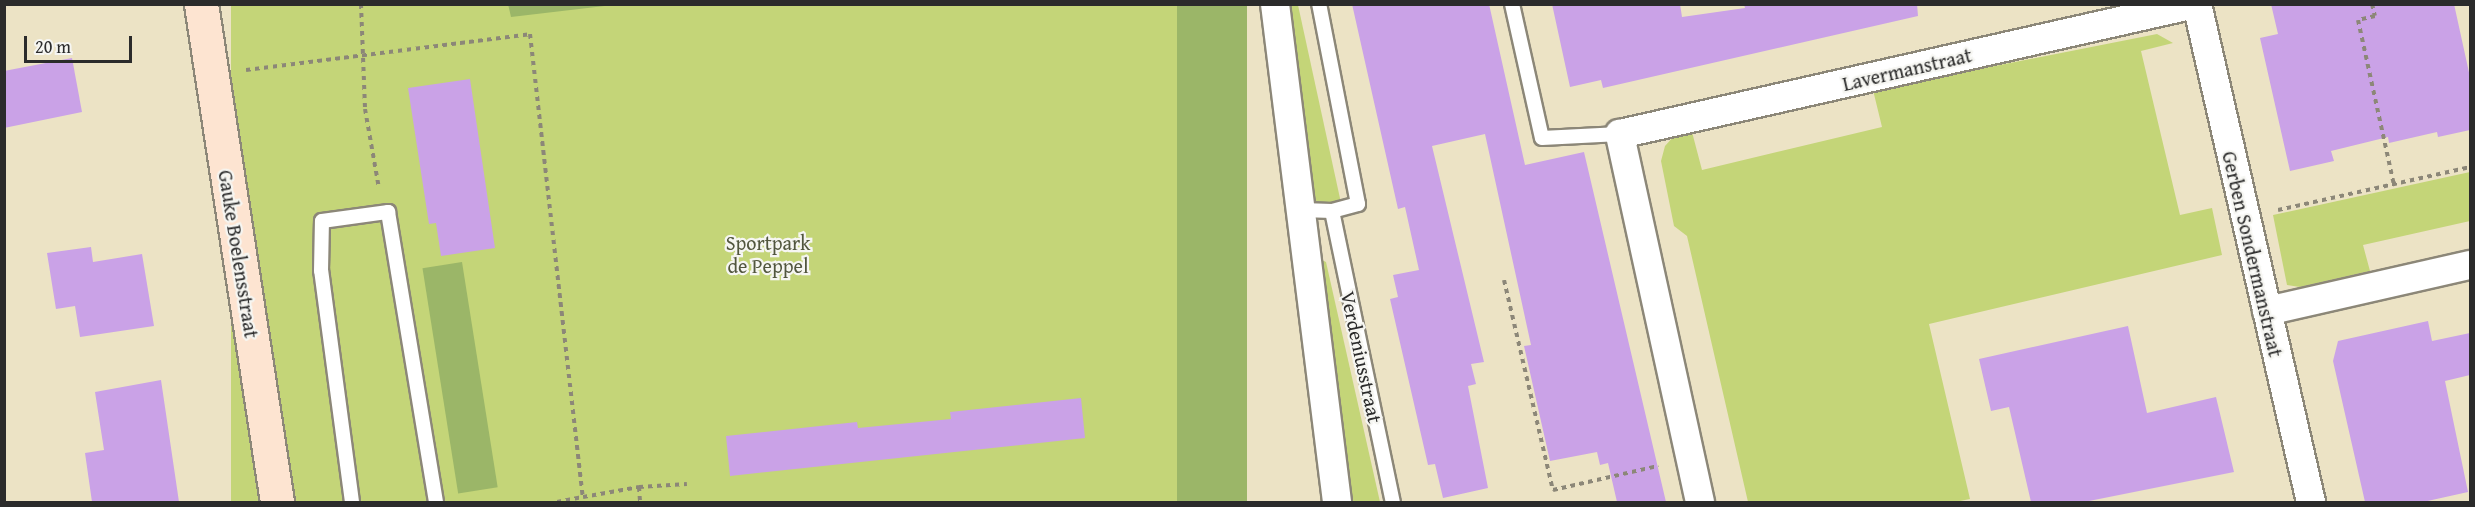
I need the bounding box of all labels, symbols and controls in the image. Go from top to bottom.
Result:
scale bar [27,24,135,62]
text: 20 m [35,33,71,60]
street label: Lavermanstraat [1840,42,1974,96]
street label: Gerben Sondermanstraat [2218,149,2288,359]
street label: Gauke Boelensstraat [214,168,264,340]
park label: Sportpark de Peppel [726,230,810,277]
street label: Verdeniusstraat [1336,289,1388,425]

